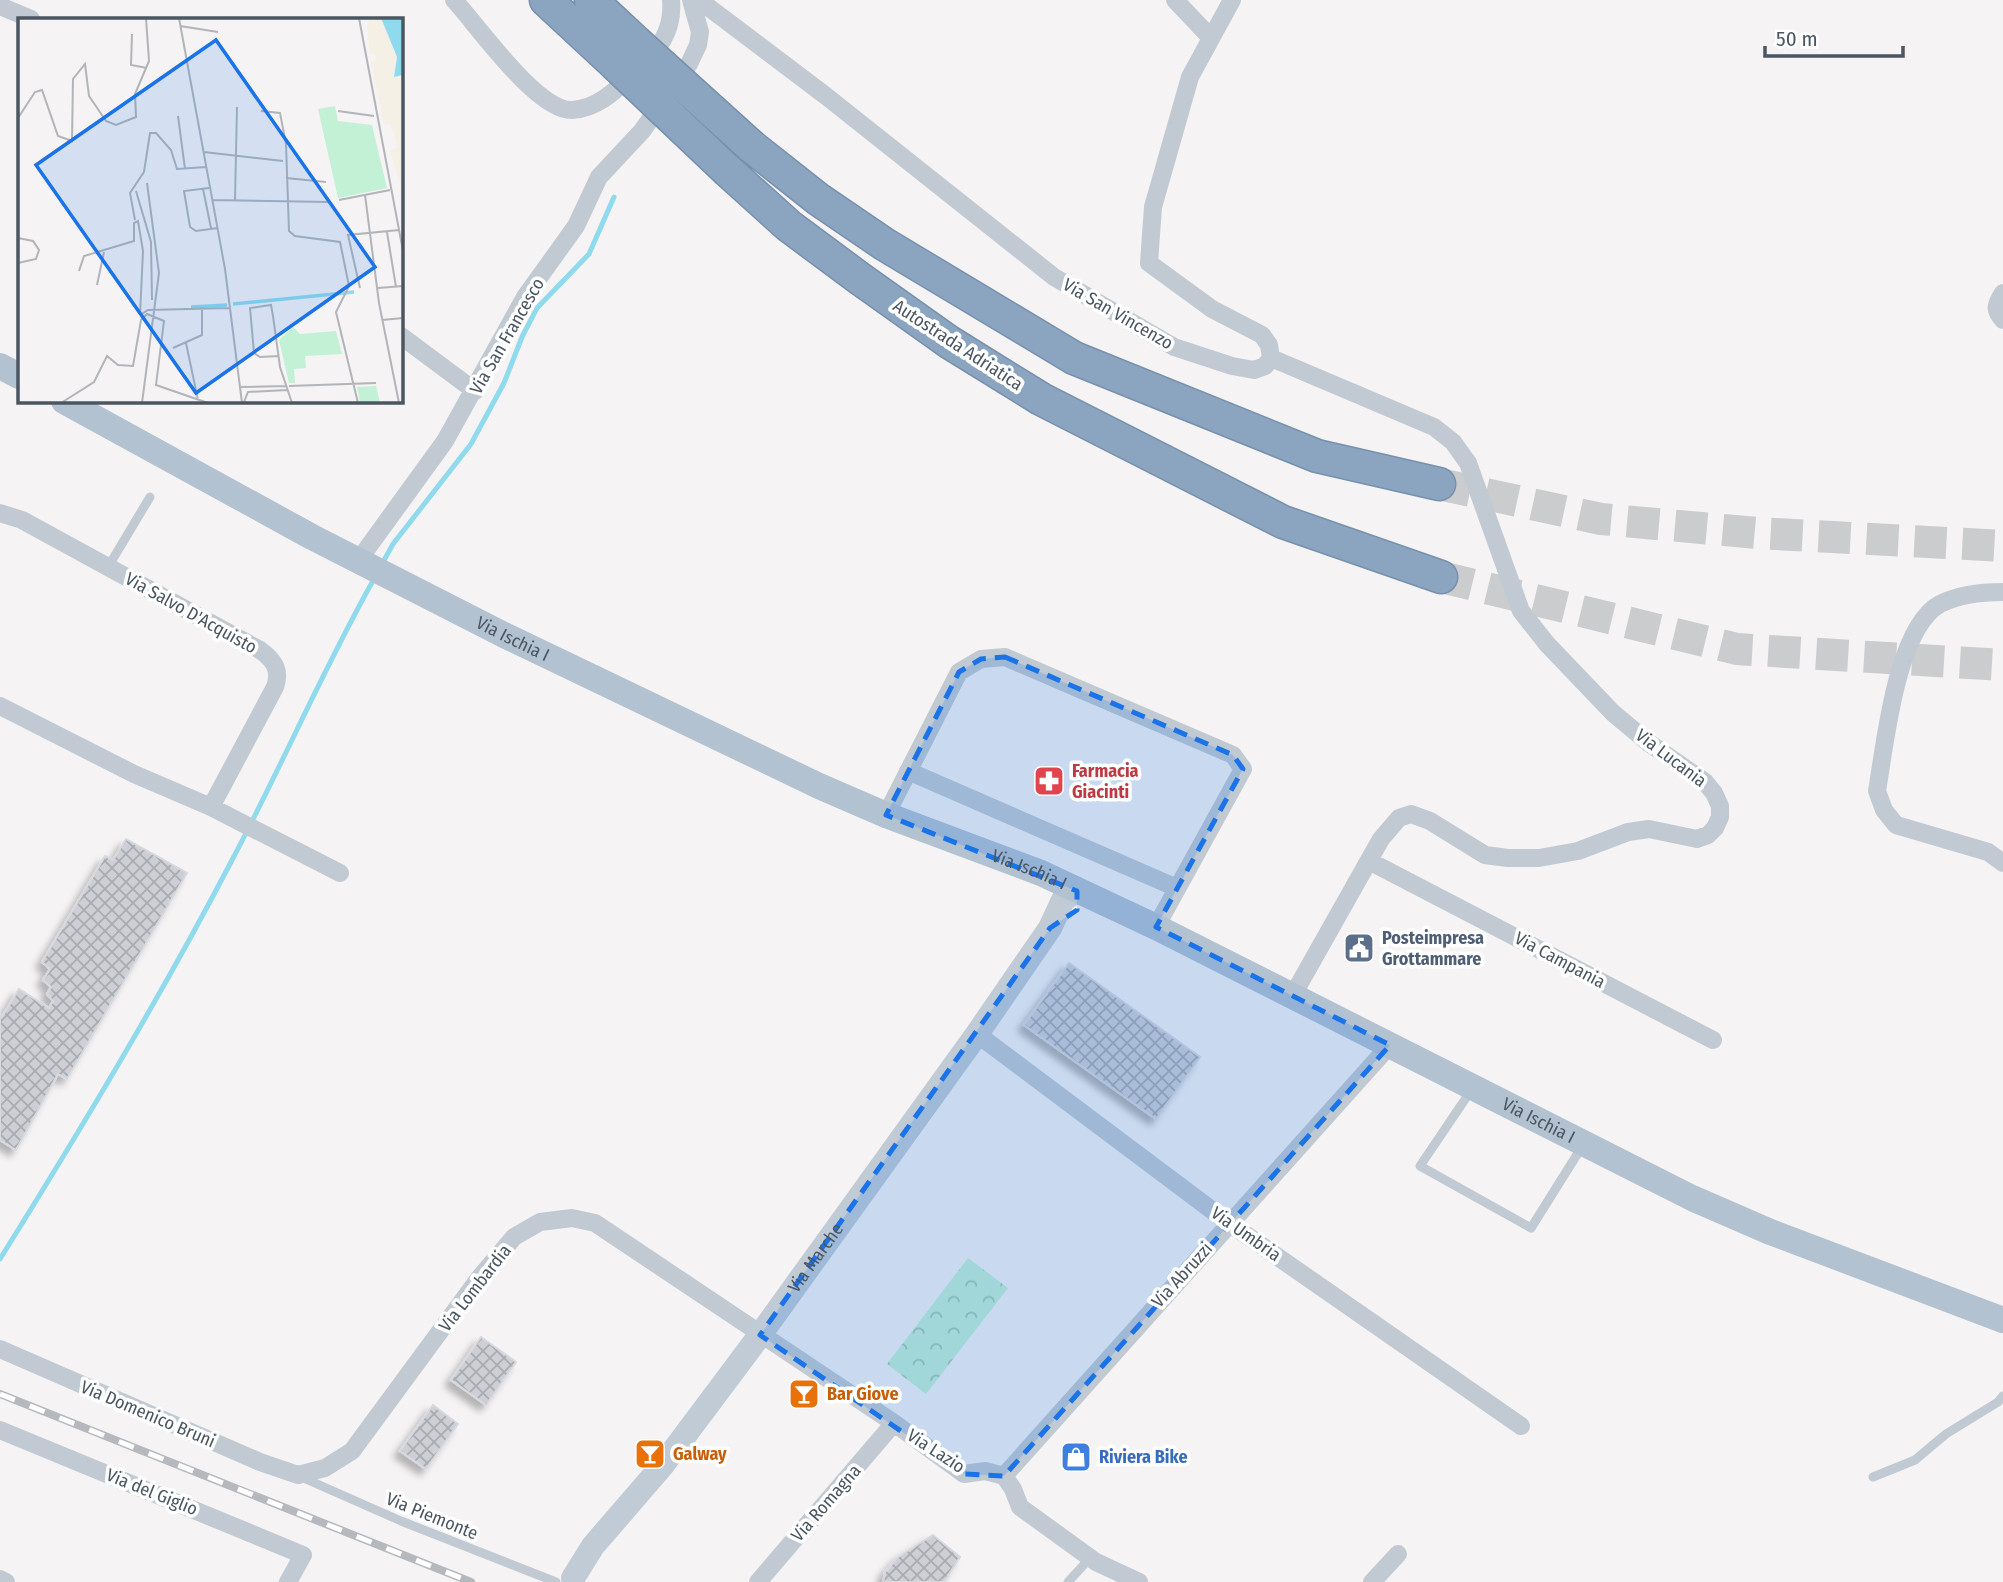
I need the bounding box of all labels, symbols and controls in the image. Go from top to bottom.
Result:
scale bar [1765,14,1903,58]
inset map [18,18,402,402]
text: 50 m [1776,26,1818,52]
street label: Via San Francesco [465,274,549,398]
street label: Via San Vincenzo [1059,274,1177,354]
street label: Autostrada Adriatica [889,295,1027,395]
street label: Via Salvo D'Acquisto [121,568,261,658]
street label: Via Ischia I [472,612,553,666]
street label: Via Lucania [1631,724,1711,792]
place label: Farmacia Giacinti [1072,760,1139,803]
pharmacy icon: Farmacia Giacinti [1032,764,1066,798]
street label: Via Ischia I [989,845,1070,894]
place label: Posteimpresa Grottammare [1382,927,1484,970]
street label: Via Campania [1511,927,1609,993]
public building icon: Posteimpresa Grottammare [1342,931,1376,965]
street label: Via Ischia I [1499,1093,1579,1148]
street label: Via Umbria [1207,1202,1285,1266]
street label: Via Marche [783,1219,848,1297]
street label: Via Abruzzi [1147,1238,1217,1312]
street label: Via Lombardia [434,1240,516,1336]
street label: Via Domenico Bruni [77,1376,219,1452]
bar icon: Bar Giove [787,1377,821,1411]
place label: Bar Giove [827,1383,899,1405]
street label: Via Lazio [903,1424,969,1478]
bar icon: Galway [633,1437,667,1471]
shop icon: Riviera Bike [1059,1440,1093,1474]
place label: Galway [673,1443,727,1465]
place label: Riviera Bike [1099,1446,1188,1468]
street label: Via Romagna [787,1460,866,1546]
street label: Via del Giglio [103,1464,201,1520]
street label: Via Piemonte [383,1488,481,1544]

